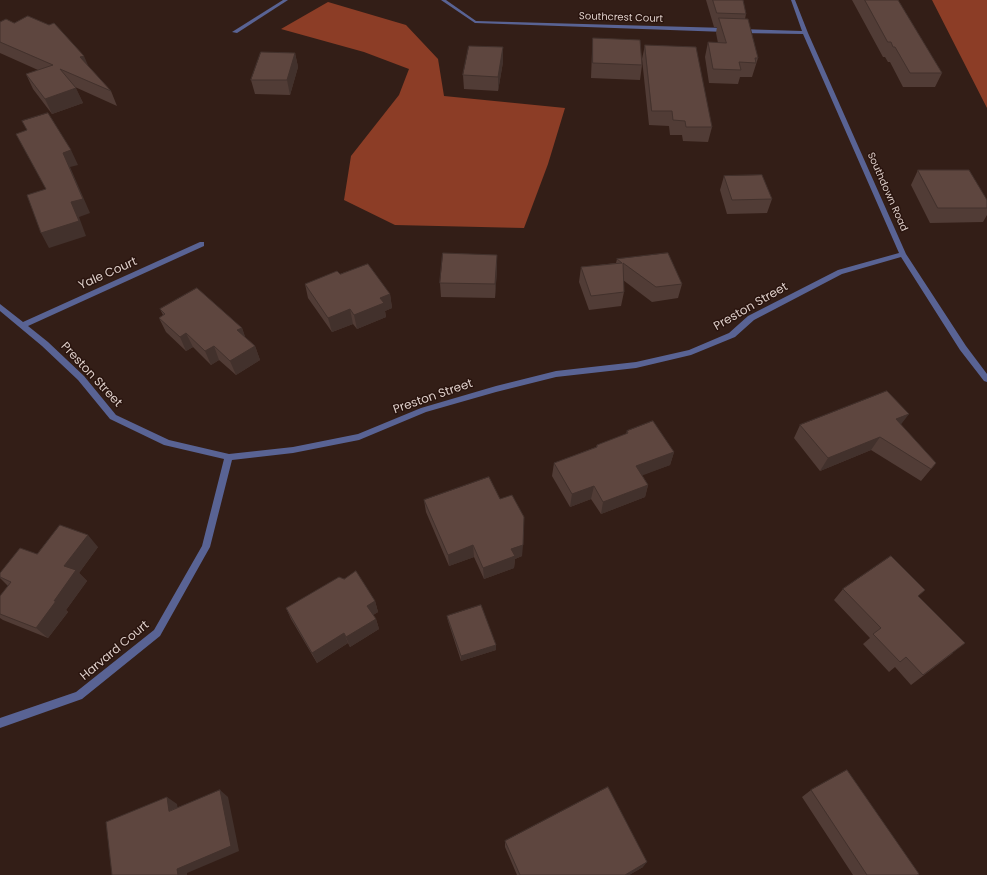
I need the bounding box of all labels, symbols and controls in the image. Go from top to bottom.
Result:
street label: Southcrest Court [579,11,663,25]
street label: Southdown Road [864,151,910,233]
street label: Yale Court [77,255,139,293]
street label: Preston Street [711,280,791,334]
street label: Preston Street [57,340,125,410]
street label: Preston Street [391,377,475,417]
street label: Harvard Court [78,618,152,684]

